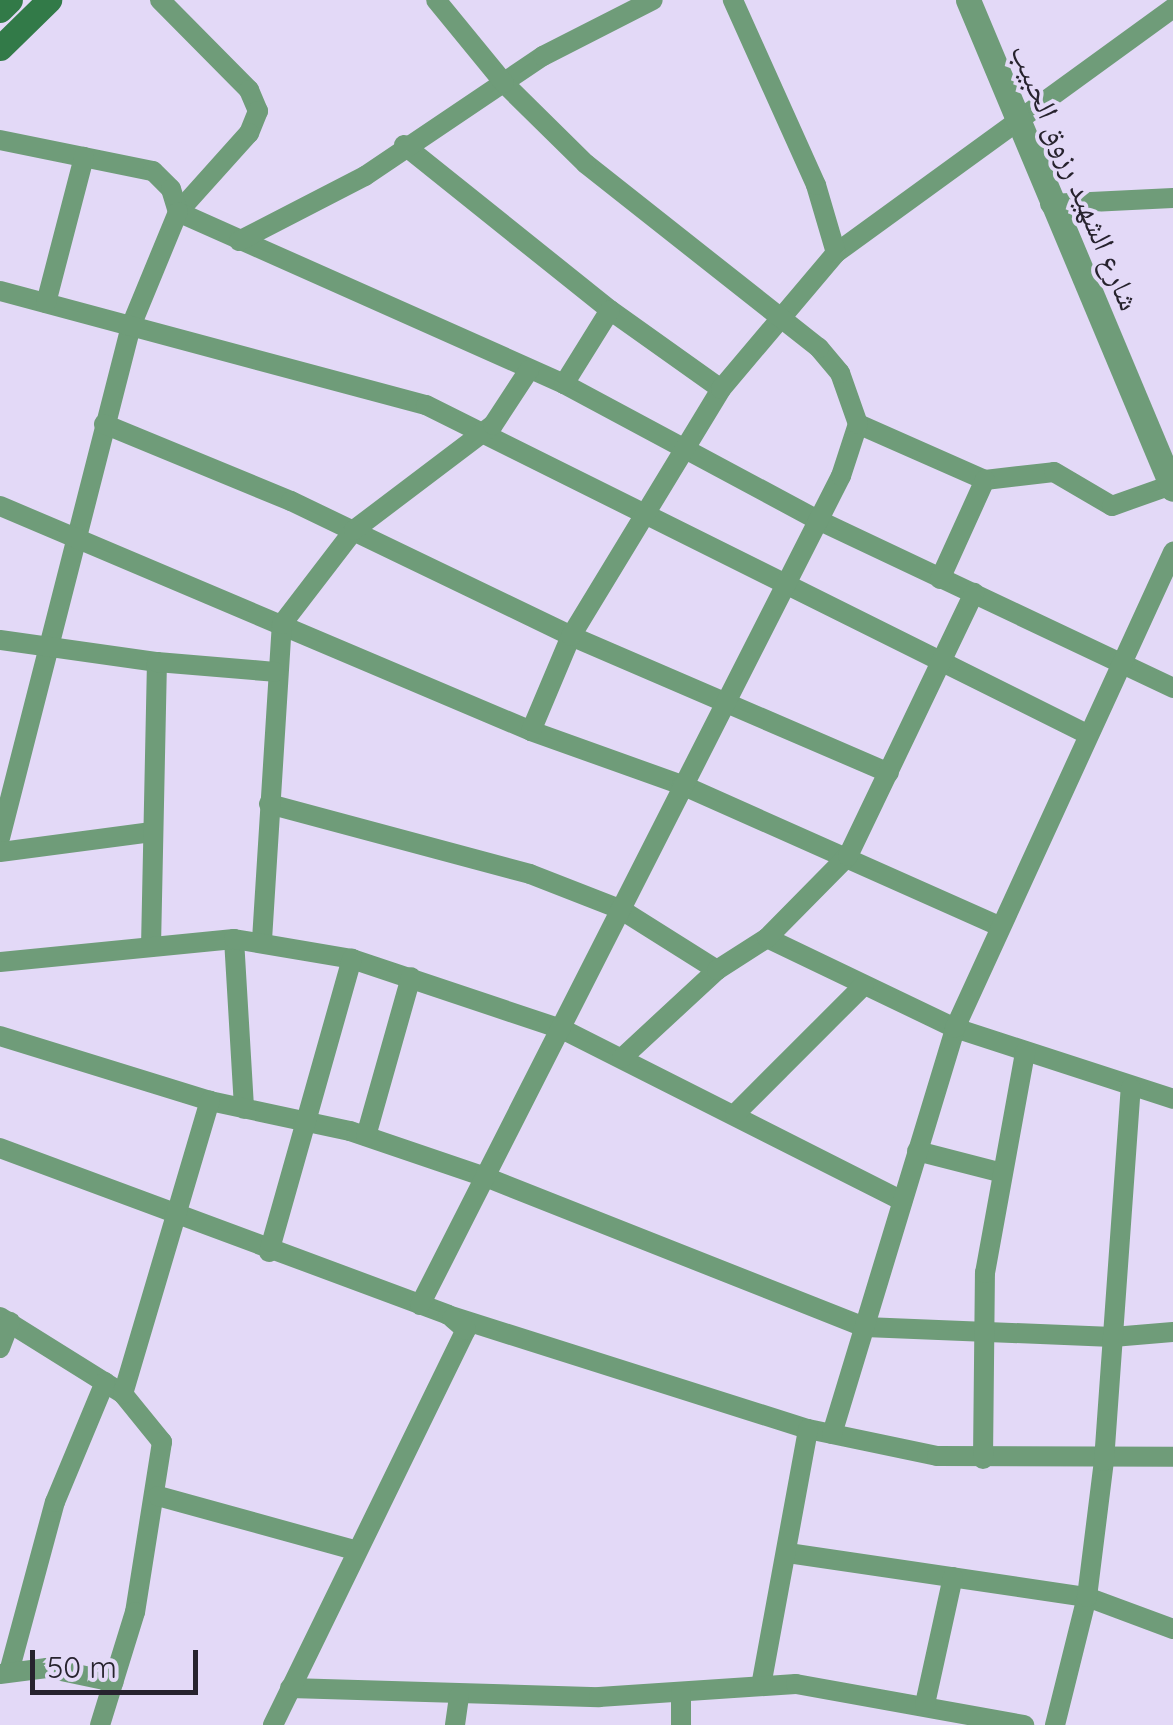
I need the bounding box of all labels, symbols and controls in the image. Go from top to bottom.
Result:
street label: شارع الشهيد رزوق الحبيب [1004,39,1148,315]
scale bar [35,1630,202,1692]
text: 50 m [47,1648,117,1686]

